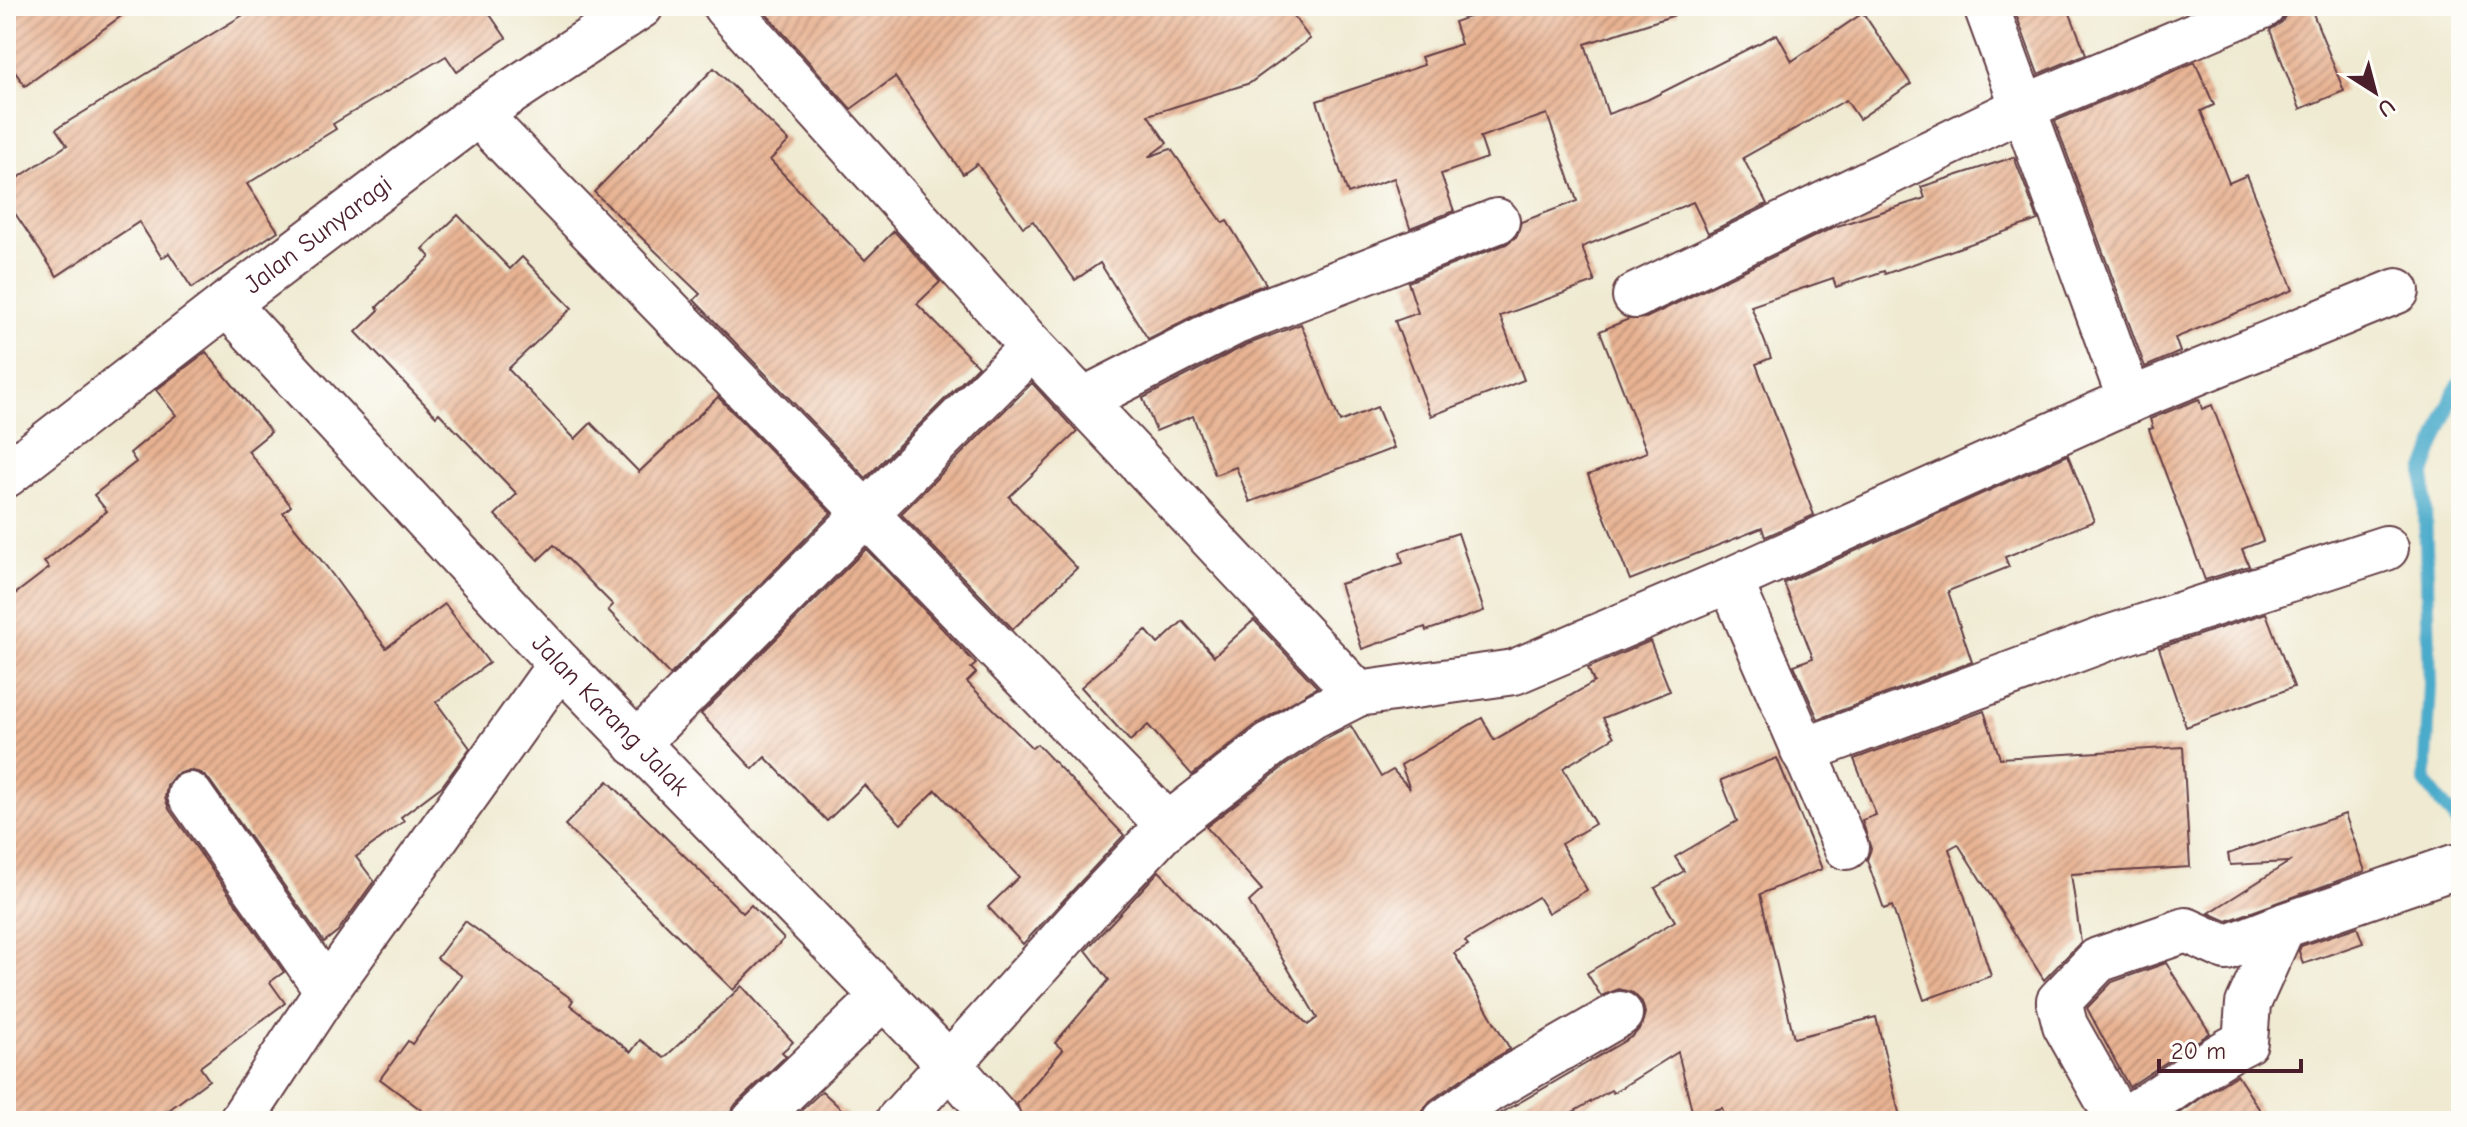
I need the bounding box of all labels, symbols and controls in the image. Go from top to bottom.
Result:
north arrow [2335,52,2415,132]
text: U [2373,93,2400,122]
street label: Jalan Sunyaragi [239,169,398,300]
street label: Jalan Karang Jalak [525,628,695,802]
scale bar [2159,1023,2301,1073]
text: 20 m [2171,1037,2226,1065]

